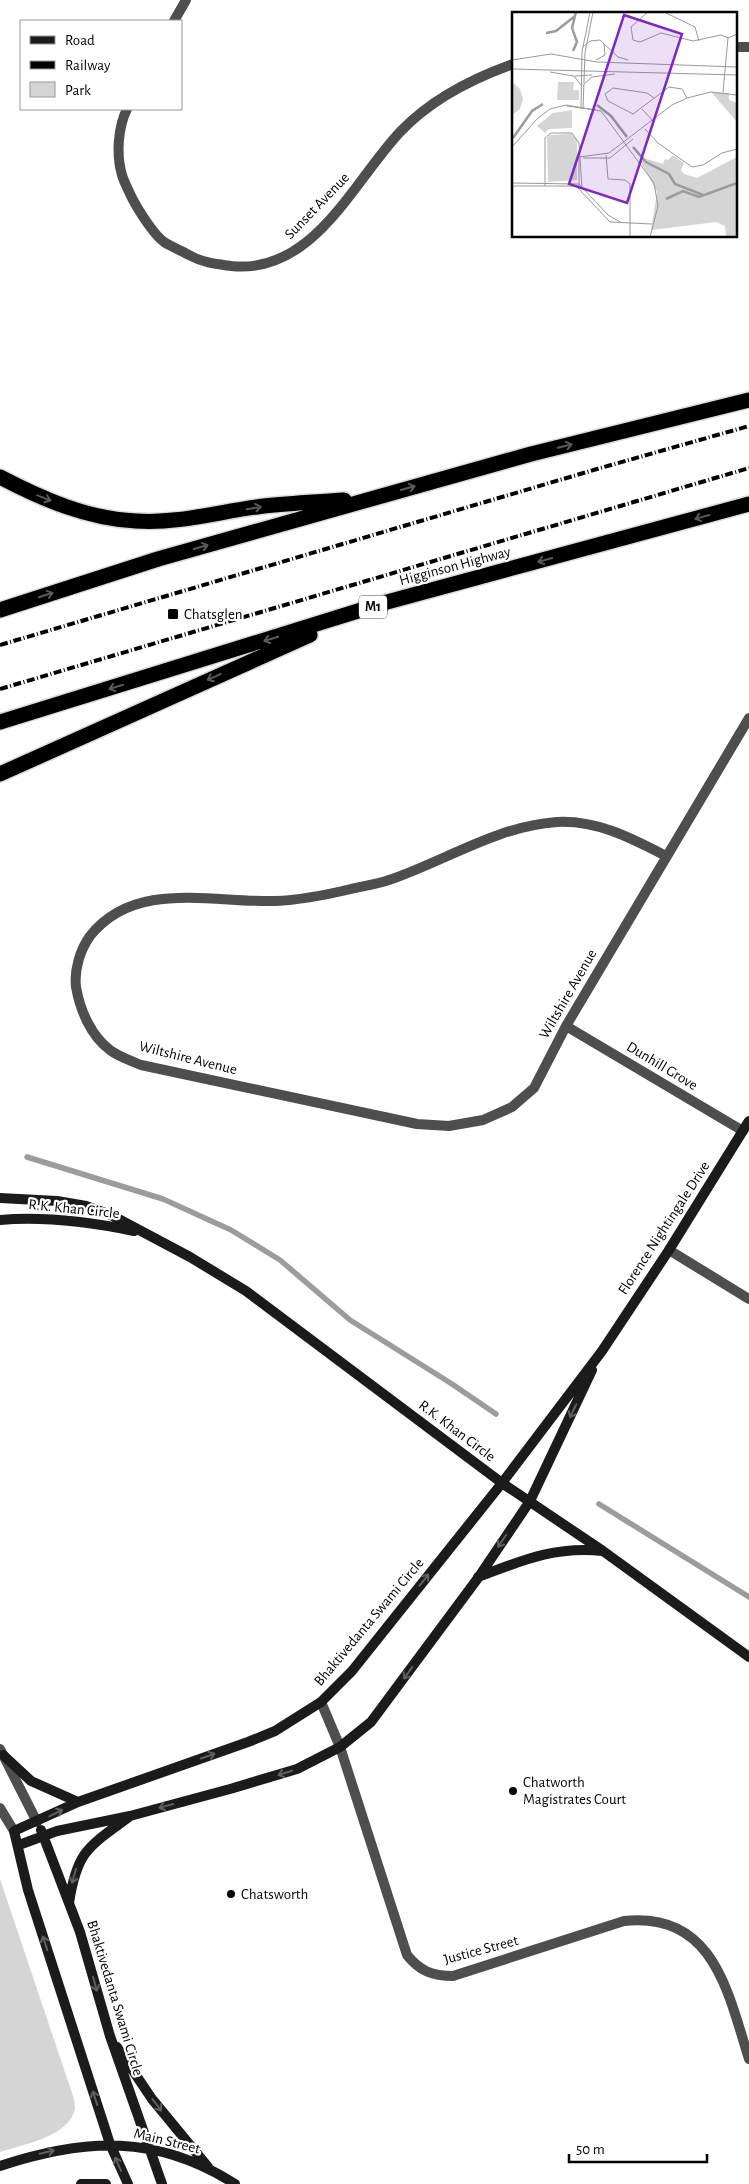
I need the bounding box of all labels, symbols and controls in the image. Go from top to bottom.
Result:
inset map [512,12,736,238]
legend [20,20,182,110]
text: Road [65,33,95,48]
text: Railway [65,58,111,73]
text: Park [65,83,91,98]
street label: Sunset Avenue [282,170,352,242]
one-way arrow [557,441,573,450]
one-way arrow [400,483,416,493]
one-way arrow [36,494,51,503]
one-way arrow [246,502,262,512]
one-way arrow [694,513,710,523]
one-way arrow [193,541,209,551]
street label: Higginson Highway [398,544,513,588]
one-way arrow [538,556,554,565]
one-way arrow [38,590,54,599]
road number: M1 [359,596,387,618]
marker: Chatsglen [166,607,180,621]
place label: Chatsglen [184,607,243,622]
one-way arrow [264,634,280,644]
one-way arrow [207,673,222,683]
one-way arrow [109,682,125,692]
street label: Wiltshire Avenue [536,947,600,1041]
street label: Wiltshire Avenue [137,1039,239,1077]
street label: Dunhill Grove [624,1039,700,1093]
street label: Florence Nightingale Drive [615,1159,713,1297]
street label: R.K. Khan Circle [28,1197,120,1221]
street label: R.K. Khan Circle [416,1397,498,1465]
one-way arrow [568,1403,578,1418]
one-way arrow [497,1533,507,1547]
street label: Bhaktivedanta Swami Circle [311,1555,427,1689]
one-way arrow [418,1574,429,1587]
one-way arrow [403,1666,413,1680]
one-way arrow [200,1751,216,1760]
one-way arrow [277,1768,293,1778]
place label: Chatworth Magistrates Court [523,1775,626,1807]
marker: Chatworth Magistrates Court [507,1785,519,1797]
one-way arrow [158,1802,174,1812]
one-way arrow [48,1807,63,1817]
one-way arrow [69,1867,79,1883]
place label: Chatsworth [241,1887,308,1902]
marker: Chatsworth [225,1888,237,1900]
street label: Bhaktivedanta Swami Circle [84,1918,146,2078]
street label: Justice Street [442,1933,520,1967]
one-way arrow [40,1935,50,1951]
one-way arrow [90,1976,100,1992]
one-way arrow [90,2090,99,2106]
one-way arrow [152,2098,163,2111]
street label: Main Street [132,2126,202,2157]
scale bar [569,2132,706,2164]
text: 50 m [576,2142,605,2157]
one-way arrow [38,2147,54,2156]
one-way arrow [113,2157,123,2172]

